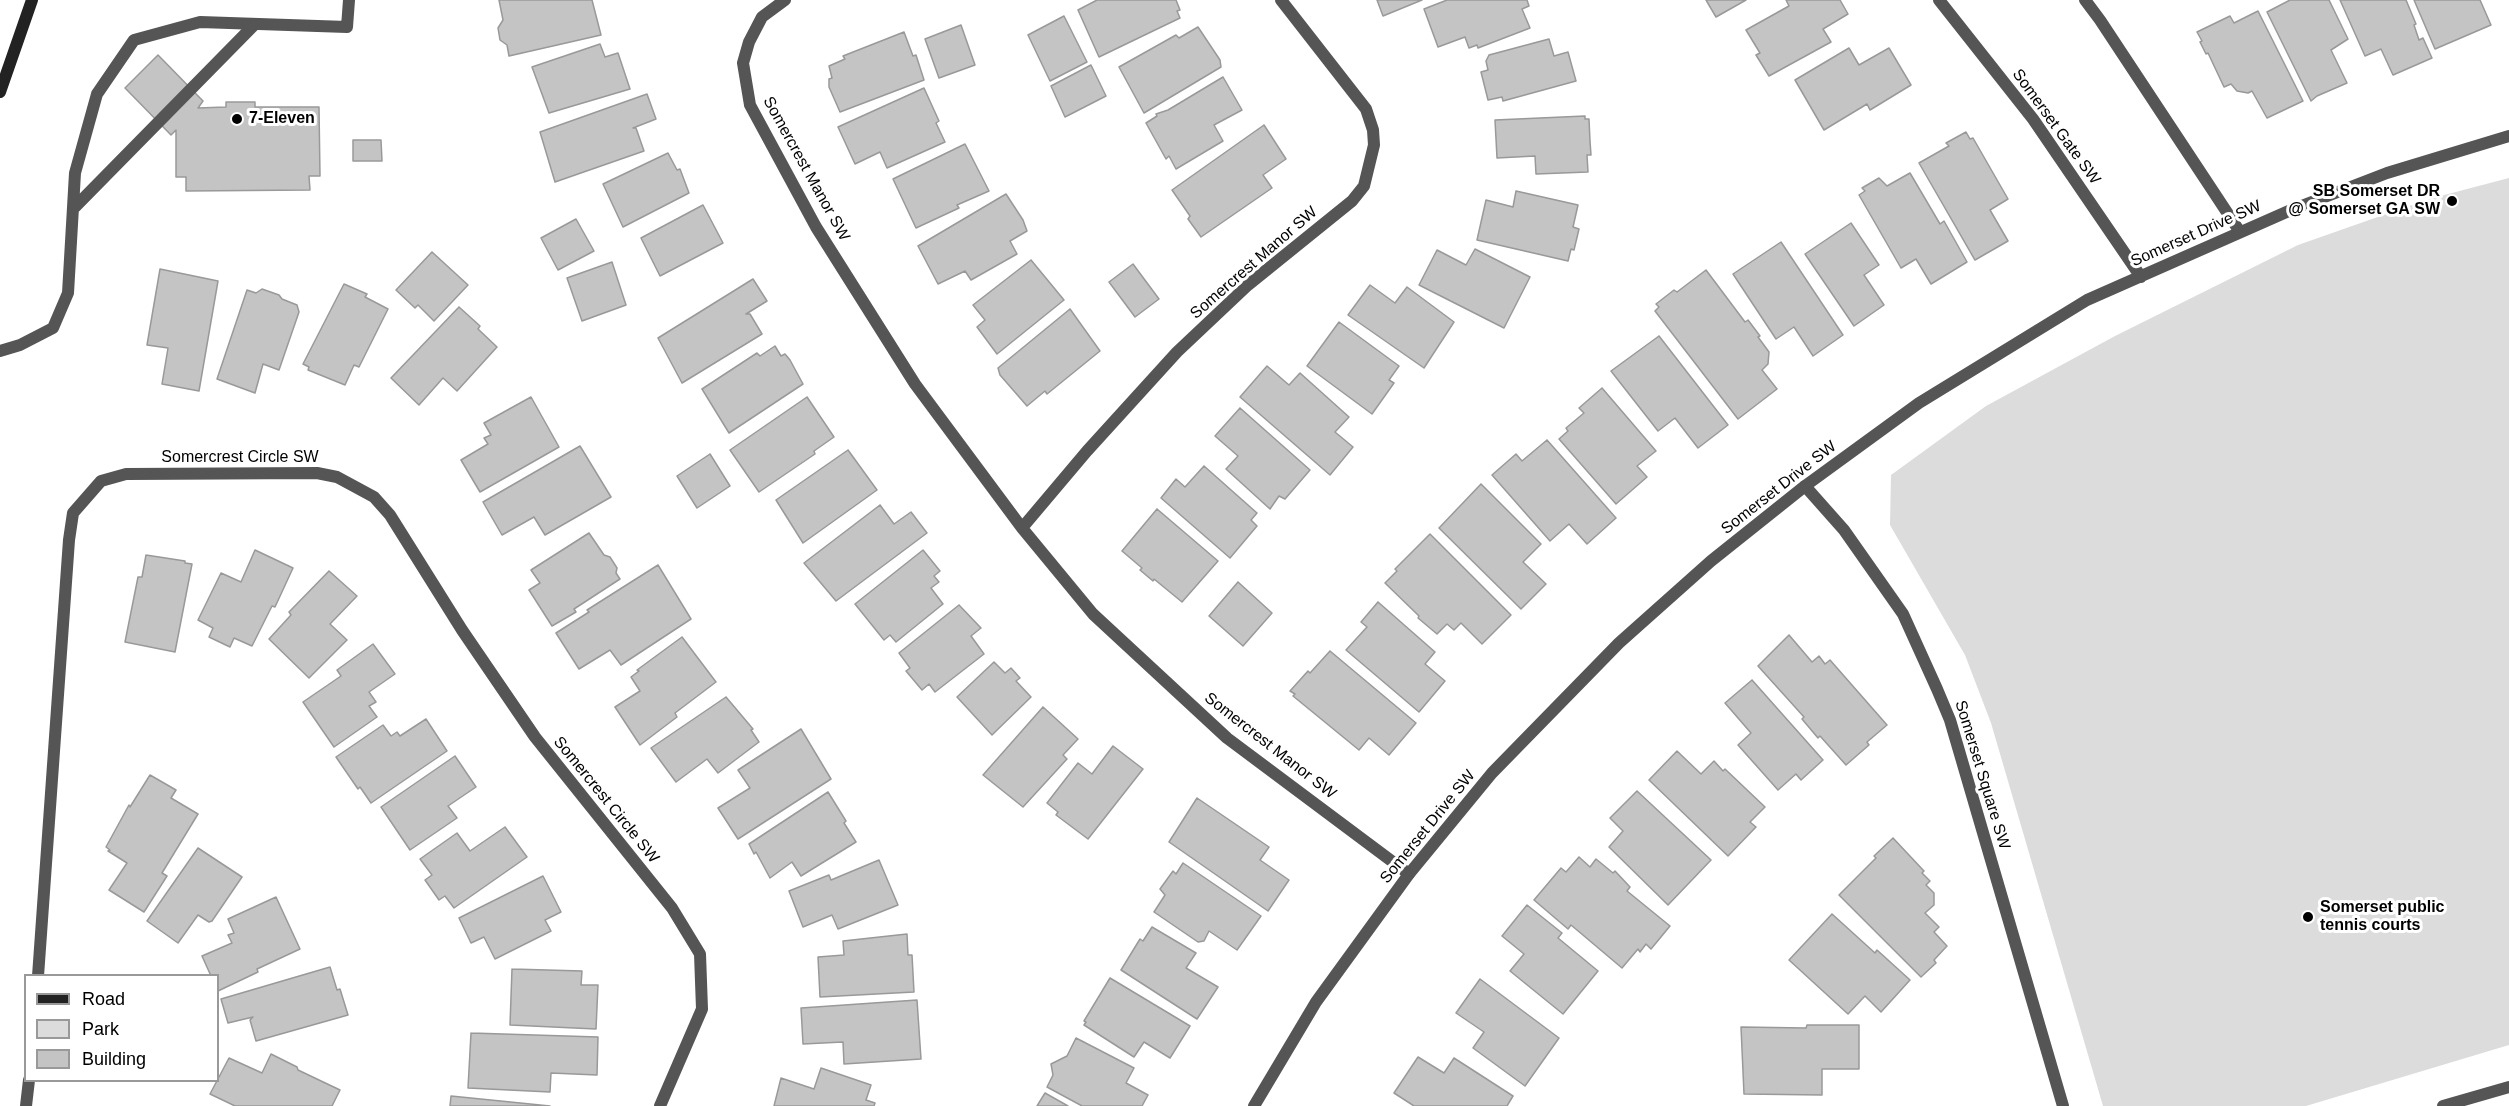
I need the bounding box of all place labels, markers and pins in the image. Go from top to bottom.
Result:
place label: 7-Eleven [249,109,315,129]
marker: 7-Eleven [230,112,244,126]
place label: SB Somerset DR @ Somerset GA SW [2288,182,2440,220]
marker: SB Somerset DR @ Somerset GA SW [2445,194,2459,208]
place label: Somerset public tennis courts [2320,898,2444,936]
marker: Somerset public tennis courts [2301,910,2315,924]

